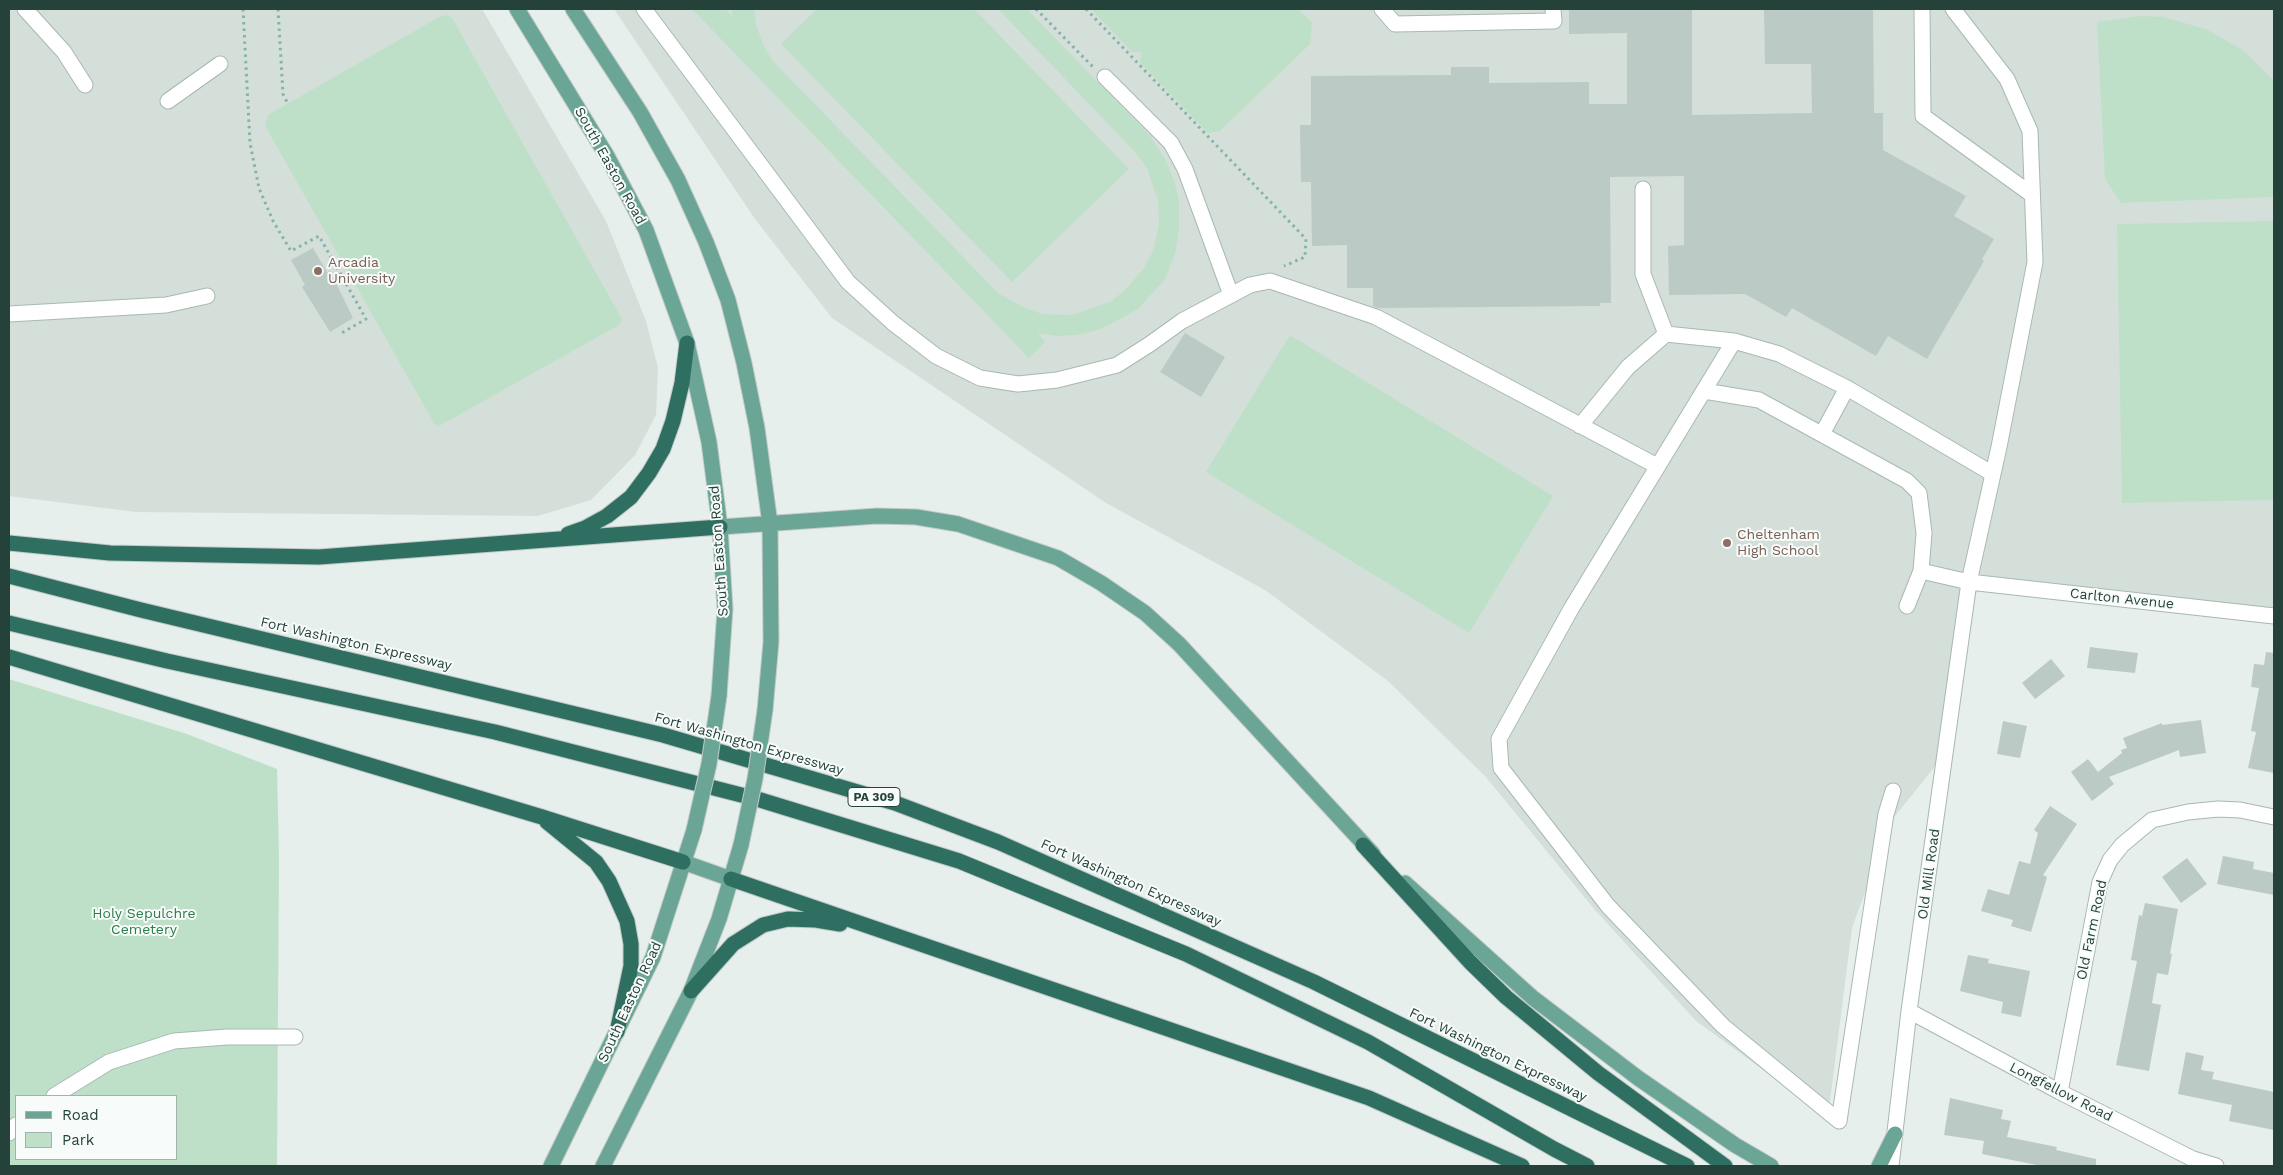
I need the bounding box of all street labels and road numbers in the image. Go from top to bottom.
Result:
street label: South Easton Road [571,104,649,228]
street label: South Easton Road [706,485,732,617]
street label: Carlton Avenue [2069,585,2175,613]
street label: Fort Washington Expressway [259,614,453,674]
street label: Fort Washington Expressway [653,709,845,779]
road number: PA 309 [848,788,900,806]
street label: Old Mill Road [1914,828,1944,920]
street label: Fort Washington Expressway [1038,835,1224,931]
street label: Old Farm Road [2073,878,2111,982]
street label: South Easton Road [595,939,665,1065]
street label: Fort Washington Expressway [1406,1005,1590,1105]
street label: Longfellow Road [2007,1059,2115,1125]

